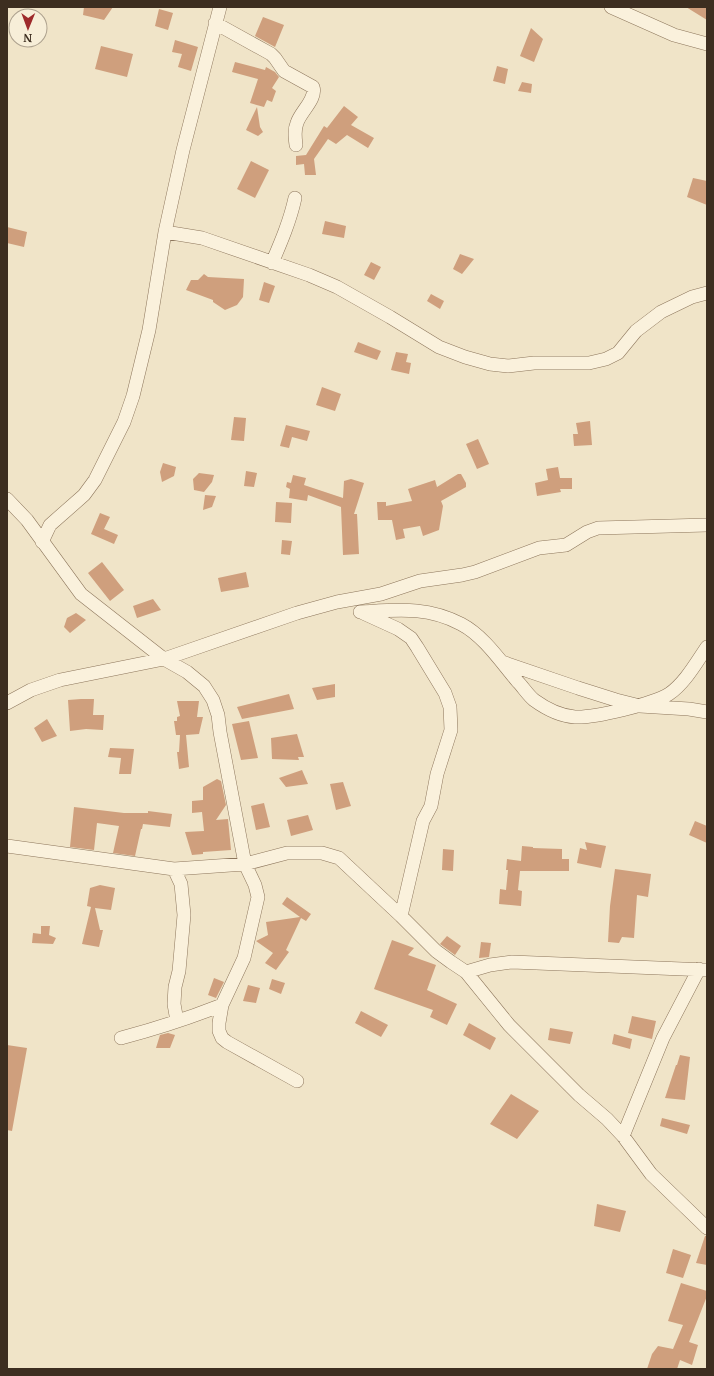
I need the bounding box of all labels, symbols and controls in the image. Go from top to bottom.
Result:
north arrow [8,8,48,48]
text: N [23,31,32,45]

